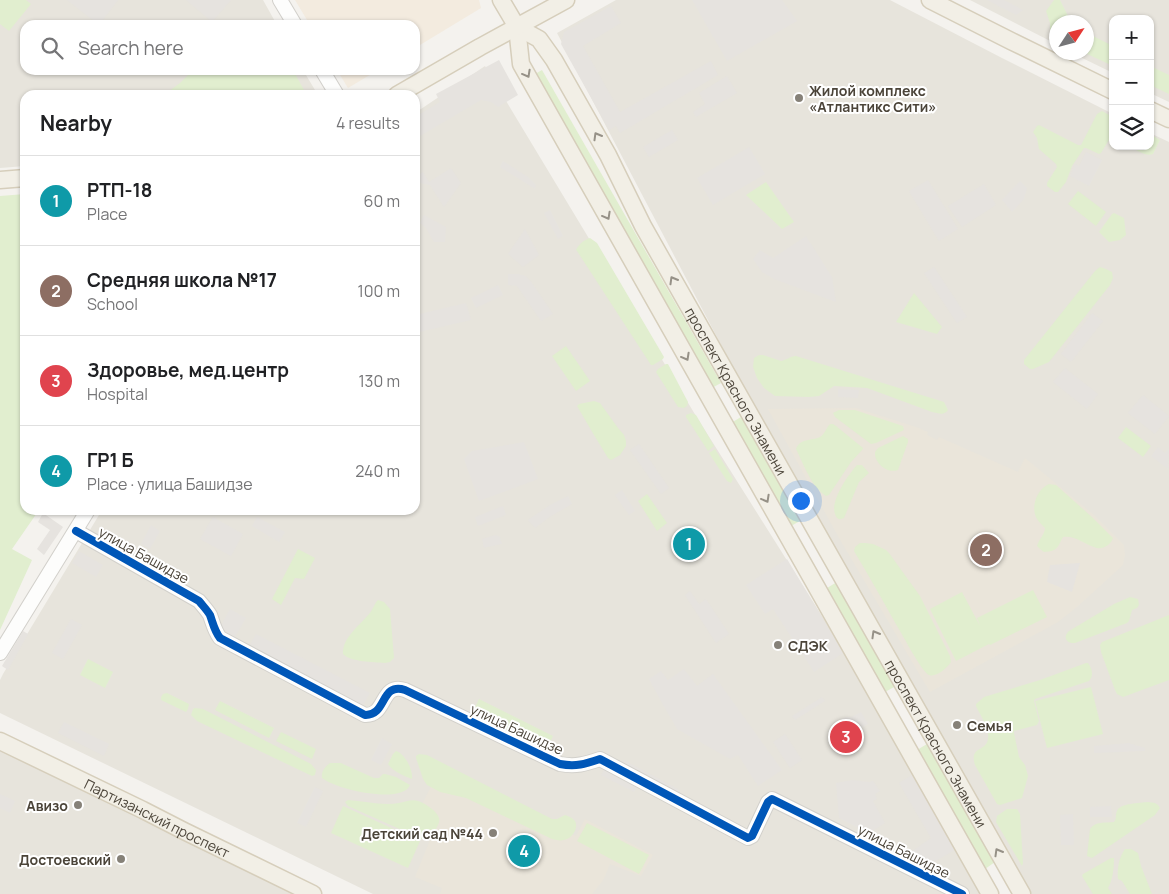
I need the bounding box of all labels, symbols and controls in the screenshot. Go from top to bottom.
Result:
north arrow [1049,15,1094,60]
map controls [1109,15,1154,150]
button: + [1109,15,1154,60]
search box [20,20,420,75]
icon: search [38,34,66,62]
text: Search here [78,35,184,61]
button: − [1109,60,1154,105]
one-way arrow [520,69,530,78]
place label: Жилой комплекс «Атлантикс Сити» [809,81,936,116]
marker: Жилой комплекс «Атлантикс Сити» [793,92,805,104]
button: layers [1109,105,1154,150]
text: Nearby [40,109,112,137]
text: 4 results [336,112,400,134]
one-way arrow [593,133,603,142]
text: РТП-18 [87,177,152,203]
text: 1 [52,190,60,212]
text: 60 m [364,190,400,212]
text: Place [87,203,127,225]
one-way arrow [600,210,610,219]
text: Средняя школа №17 [87,267,277,293]
one-way arrow [670,276,680,285]
text: 2 [51,280,61,302]
text: 100 m [357,280,400,302]
text: School [87,293,138,315]
street label: проспект Красного Знамени [681,304,792,478]
one-way arrow [680,352,690,361]
text: Здоровье, мед.центр [87,357,289,383]
text: 3 [51,370,61,392]
text: 130 m [358,370,400,392]
text: Hospital [87,383,148,405]
text: ГР1 Б [87,447,134,473]
text: 4 [51,460,61,482]
text: 240 m [355,460,400,482]
text: Place · улица Башидзе [87,473,253,495]
your location [788,488,814,514]
one-way arrow [760,493,770,502]
street label: улица Башидзе [95,522,193,588]
pin: 1 [673,525,705,563]
pin: 2 [970,531,1002,569]
one-way arrow [871,631,881,640]
place label: СДЭК [788,636,829,655]
marker: СДЭК [772,639,784,651]
street label: проспект Красного Знамени [881,656,992,831]
street label: улица Башидзе [467,699,567,759]
place label: Семья [967,716,1012,735]
pin: 3 [830,718,862,756]
marker: Семья [951,719,963,731]
street label: Партизанский проспект [81,774,233,862]
place label: Авизо [26,796,68,815]
marker: Авизо [72,799,84,811]
street label: улица Башидзе [855,820,953,882]
place label: Детский сад №44 [361,824,483,843]
marker: Детский сад №44 [487,827,499,839]
pin: 4 [508,832,540,870]
one-way arrow [994,848,1004,857]
place label: Достоевский [19,850,111,869]
marker: Достоевский [115,853,127,865]

